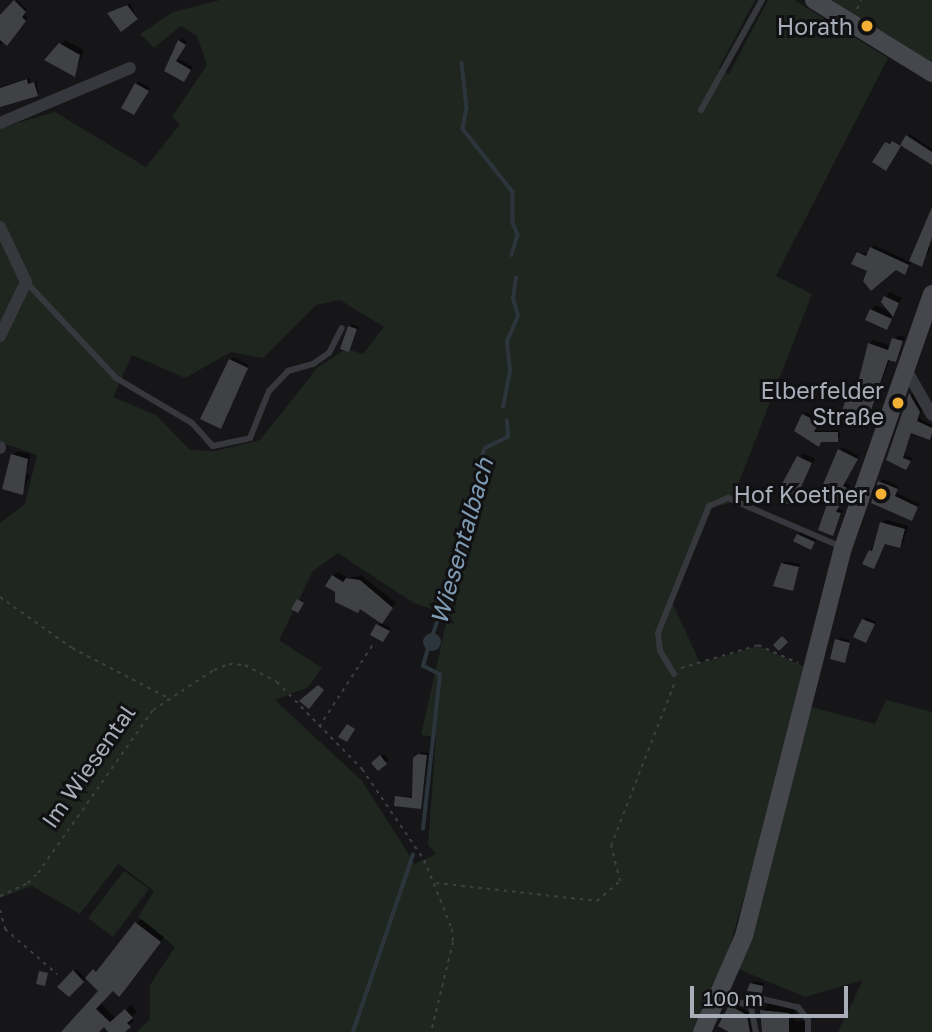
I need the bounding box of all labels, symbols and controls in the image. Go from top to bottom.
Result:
place label: Horath [777,12,853,40]
marker: Horath [859,18,875,34]
place label: Elberfelder Straße [761,376,884,430]
marker: Elberfelder Straße [890,395,906,411]
water label: Wiesentalbach [424,455,498,627]
place label: Hof Koether [734,480,867,508]
marker: Hof Koether [873,486,889,502]
street label: Im Wiesental [35,699,141,833]
scale bar [694,972,852,1016]
text: 100 m [703,985,763,1011]

